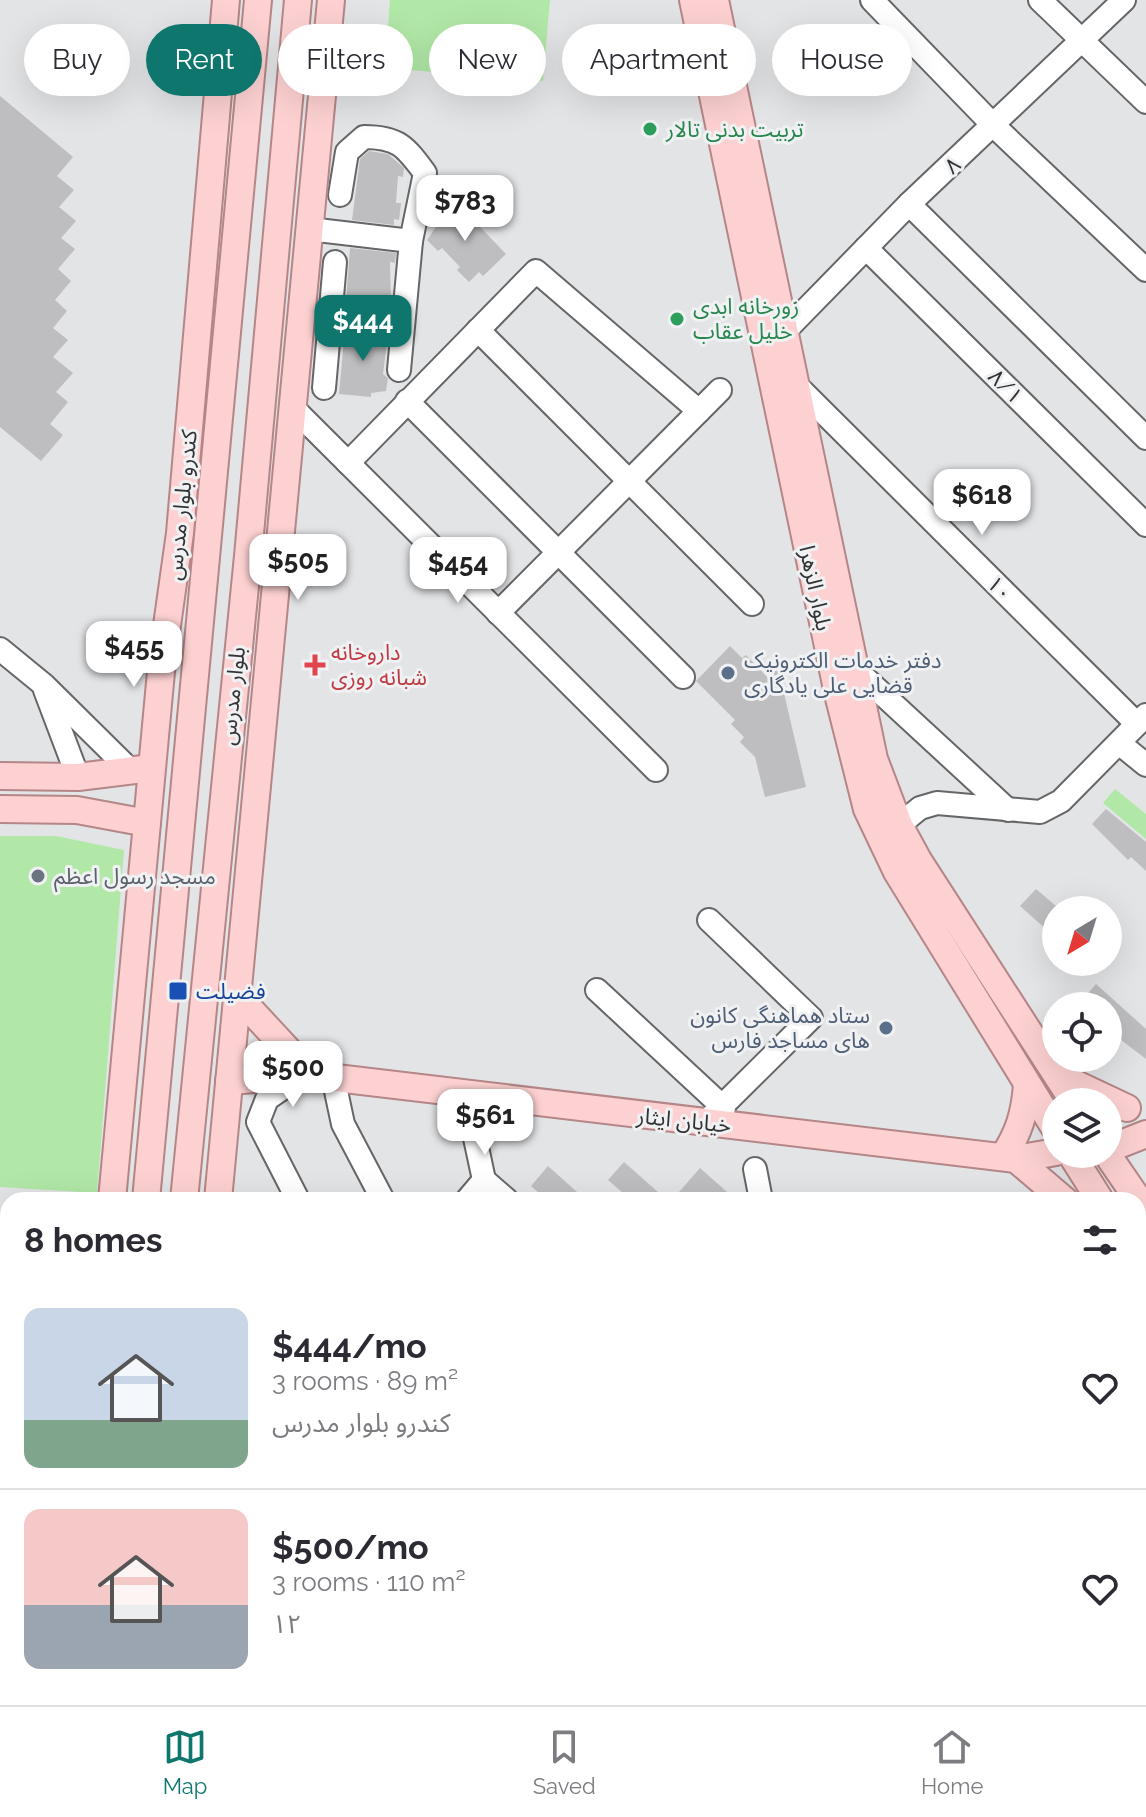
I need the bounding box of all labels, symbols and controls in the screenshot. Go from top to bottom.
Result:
chip: Buy [24,24,130,96]
chip: Rent [146,24,262,96]
chip: Filters [278,24,413,96]
chip: New [429,24,546,96]
chip: Apartment [562,24,756,96]
chip: House [772,24,912,96]
place label: تربیت بدنی تالار [665,116,804,143]
marker: تربیت بدنی تالار [641,120,659,138]
street label: ۸ [939,151,966,179]
pin: $783 [418,175,512,243]
text: $783 [434,186,496,216]
place label: زورخانه ابدی خلیل عقاب [693,293,799,344]
pin: $444 [316,295,410,363]
text: $444 [332,306,394,336]
marker: زورخانه ابدی خلیل عقاب [668,310,686,328]
street label: ۸/۱ [983,363,1029,409]
street label: کندرو بلوار مدرس [160,428,203,582]
pin: $618 [935,469,1029,537]
text: $618 [952,480,1012,510]
pin: $505 [251,534,345,602]
pin: $454 [411,537,505,605]
street label: بلوار الزهرا [793,543,838,633]
text: $505 [267,545,329,575]
text: $454 [428,548,488,578]
street label: ۱۰ [982,570,1018,606]
pin: $455 [87,621,181,689]
text: $455 [104,632,164,662]
place label: داروخانه شبانه روزی [331,639,427,691]
street label: بلوار مدرس [214,645,251,747]
place label: دفتر خدمات الکترونیک قضایی علی یادگاری [744,647,941,699]
marker: داروخانه شبانه روزی [306,656,324,674]
marker: دفتر خدمات الکترونیک قضایی علی یادگاری [719,664,737,682]
place label: مسجد رسول اعظم [54,863,216,893]
marker: مسجد رسول اعظم [29,867,47,885]
north arrow [1042,896,1122,976]
map controls [1042,896,1122,1168]
place label: فضیلت [196,978,266,1004]
marker: فضیلت [167,980,189,1002]
button: locate [1042,992,1122,1072]
place label: ستاد هماهنگی کانون های مساجد فارس [690,1002,870,1054]
marker: ستاد هماهنگی کانون های مساجد فارس [877,1019,895,1037]
pin: $500 [246,1041,340,1109]
text: $500 [262,1052,324,1082]
button: layers [1042,1088,1122,1168]
pin: $561 [438,1089,532,1157]
text: $561 [455,1100,515,1130]
street label: خیابان ایثار [634,1102,733,1139]
icon: filters [1078,1218,1122,1262]
text: 8 homes [24,1220,163,1260]
text: $444/mo [272,1326,427,1366]
icon: home [88,1340,184,1436]
text: 3 rooms · 89 m² [272,1366,458,1396]
icon: heart [1078,1366,1122,1410]
text: کندرو بلوار مدرس [272,1408,450,1438]
text: $500/mo [272,1527,429,1567]
icon: home [88,1541,184,1637]
text: 3 rooms · 110 m² [272,1567,466,1597]
icon: heart [1078,1567,1122,1611]
text: ۱۲ [272,1609,302,1639]
tab: Map [163,1725,207,1799]
tab: Saved [533,1725,596,1799]
tab: Home [921,1725,983,1799]

